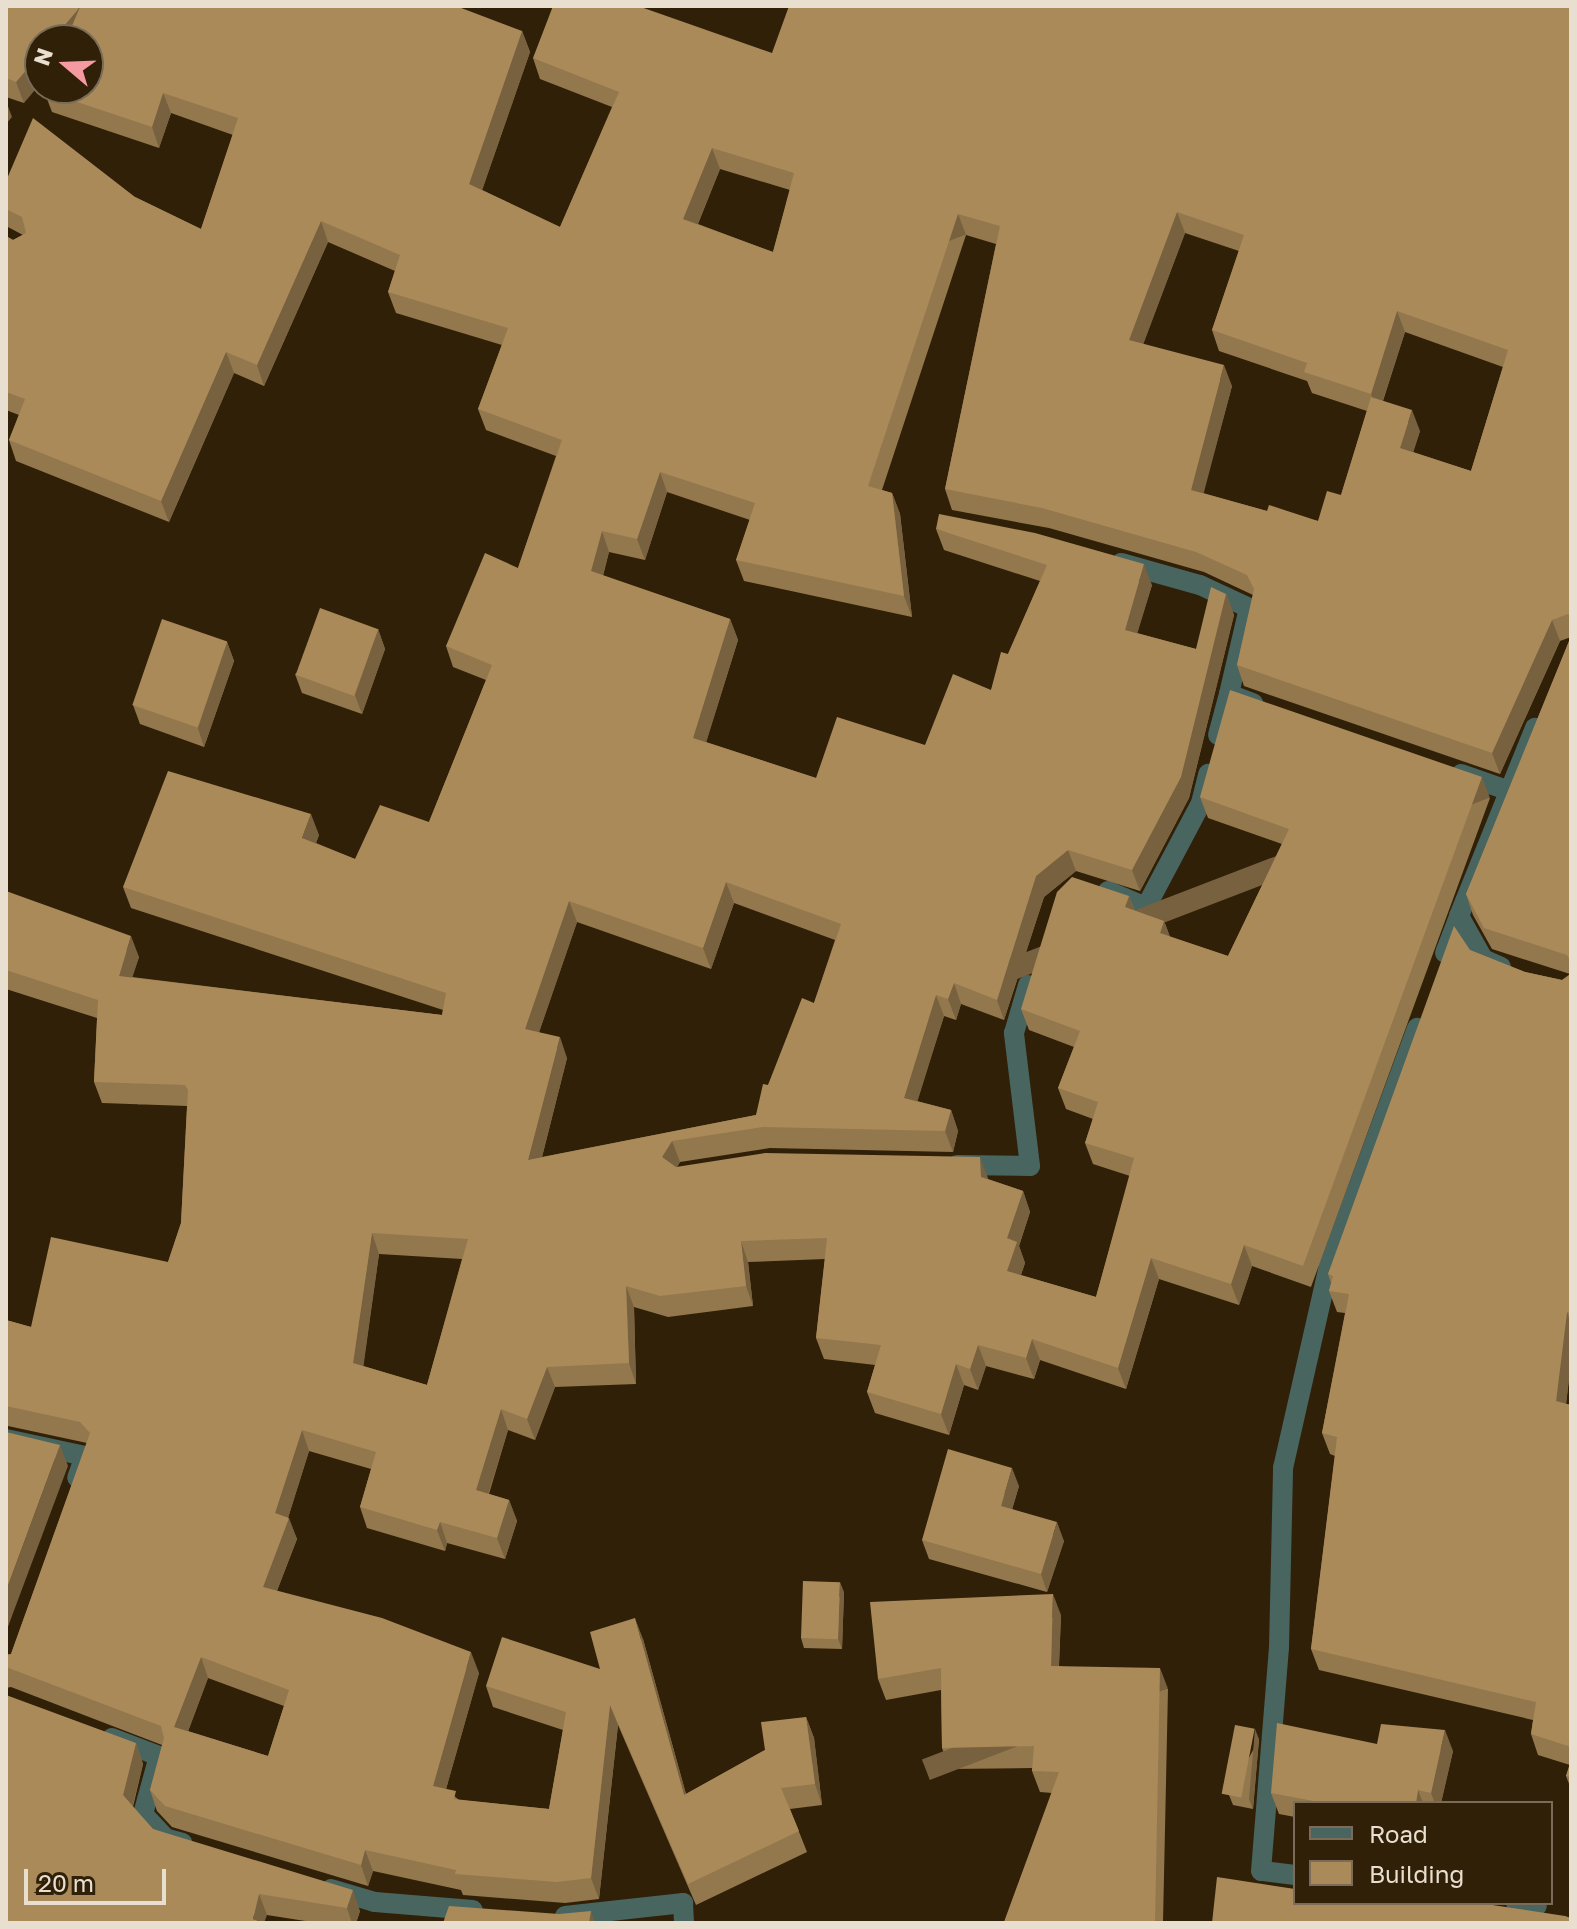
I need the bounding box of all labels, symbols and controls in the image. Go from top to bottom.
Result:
north arrow [24,24,104,104]
text: N [27,44,58,69]
legend [1293,1801,1553,1905]
text: Road [1369,1819,1428,1848]
scale bar [28,1853,170,1903]
text: Building [1369,1859,1464,1888]
text: 20 m [38,1868,94,1897]

